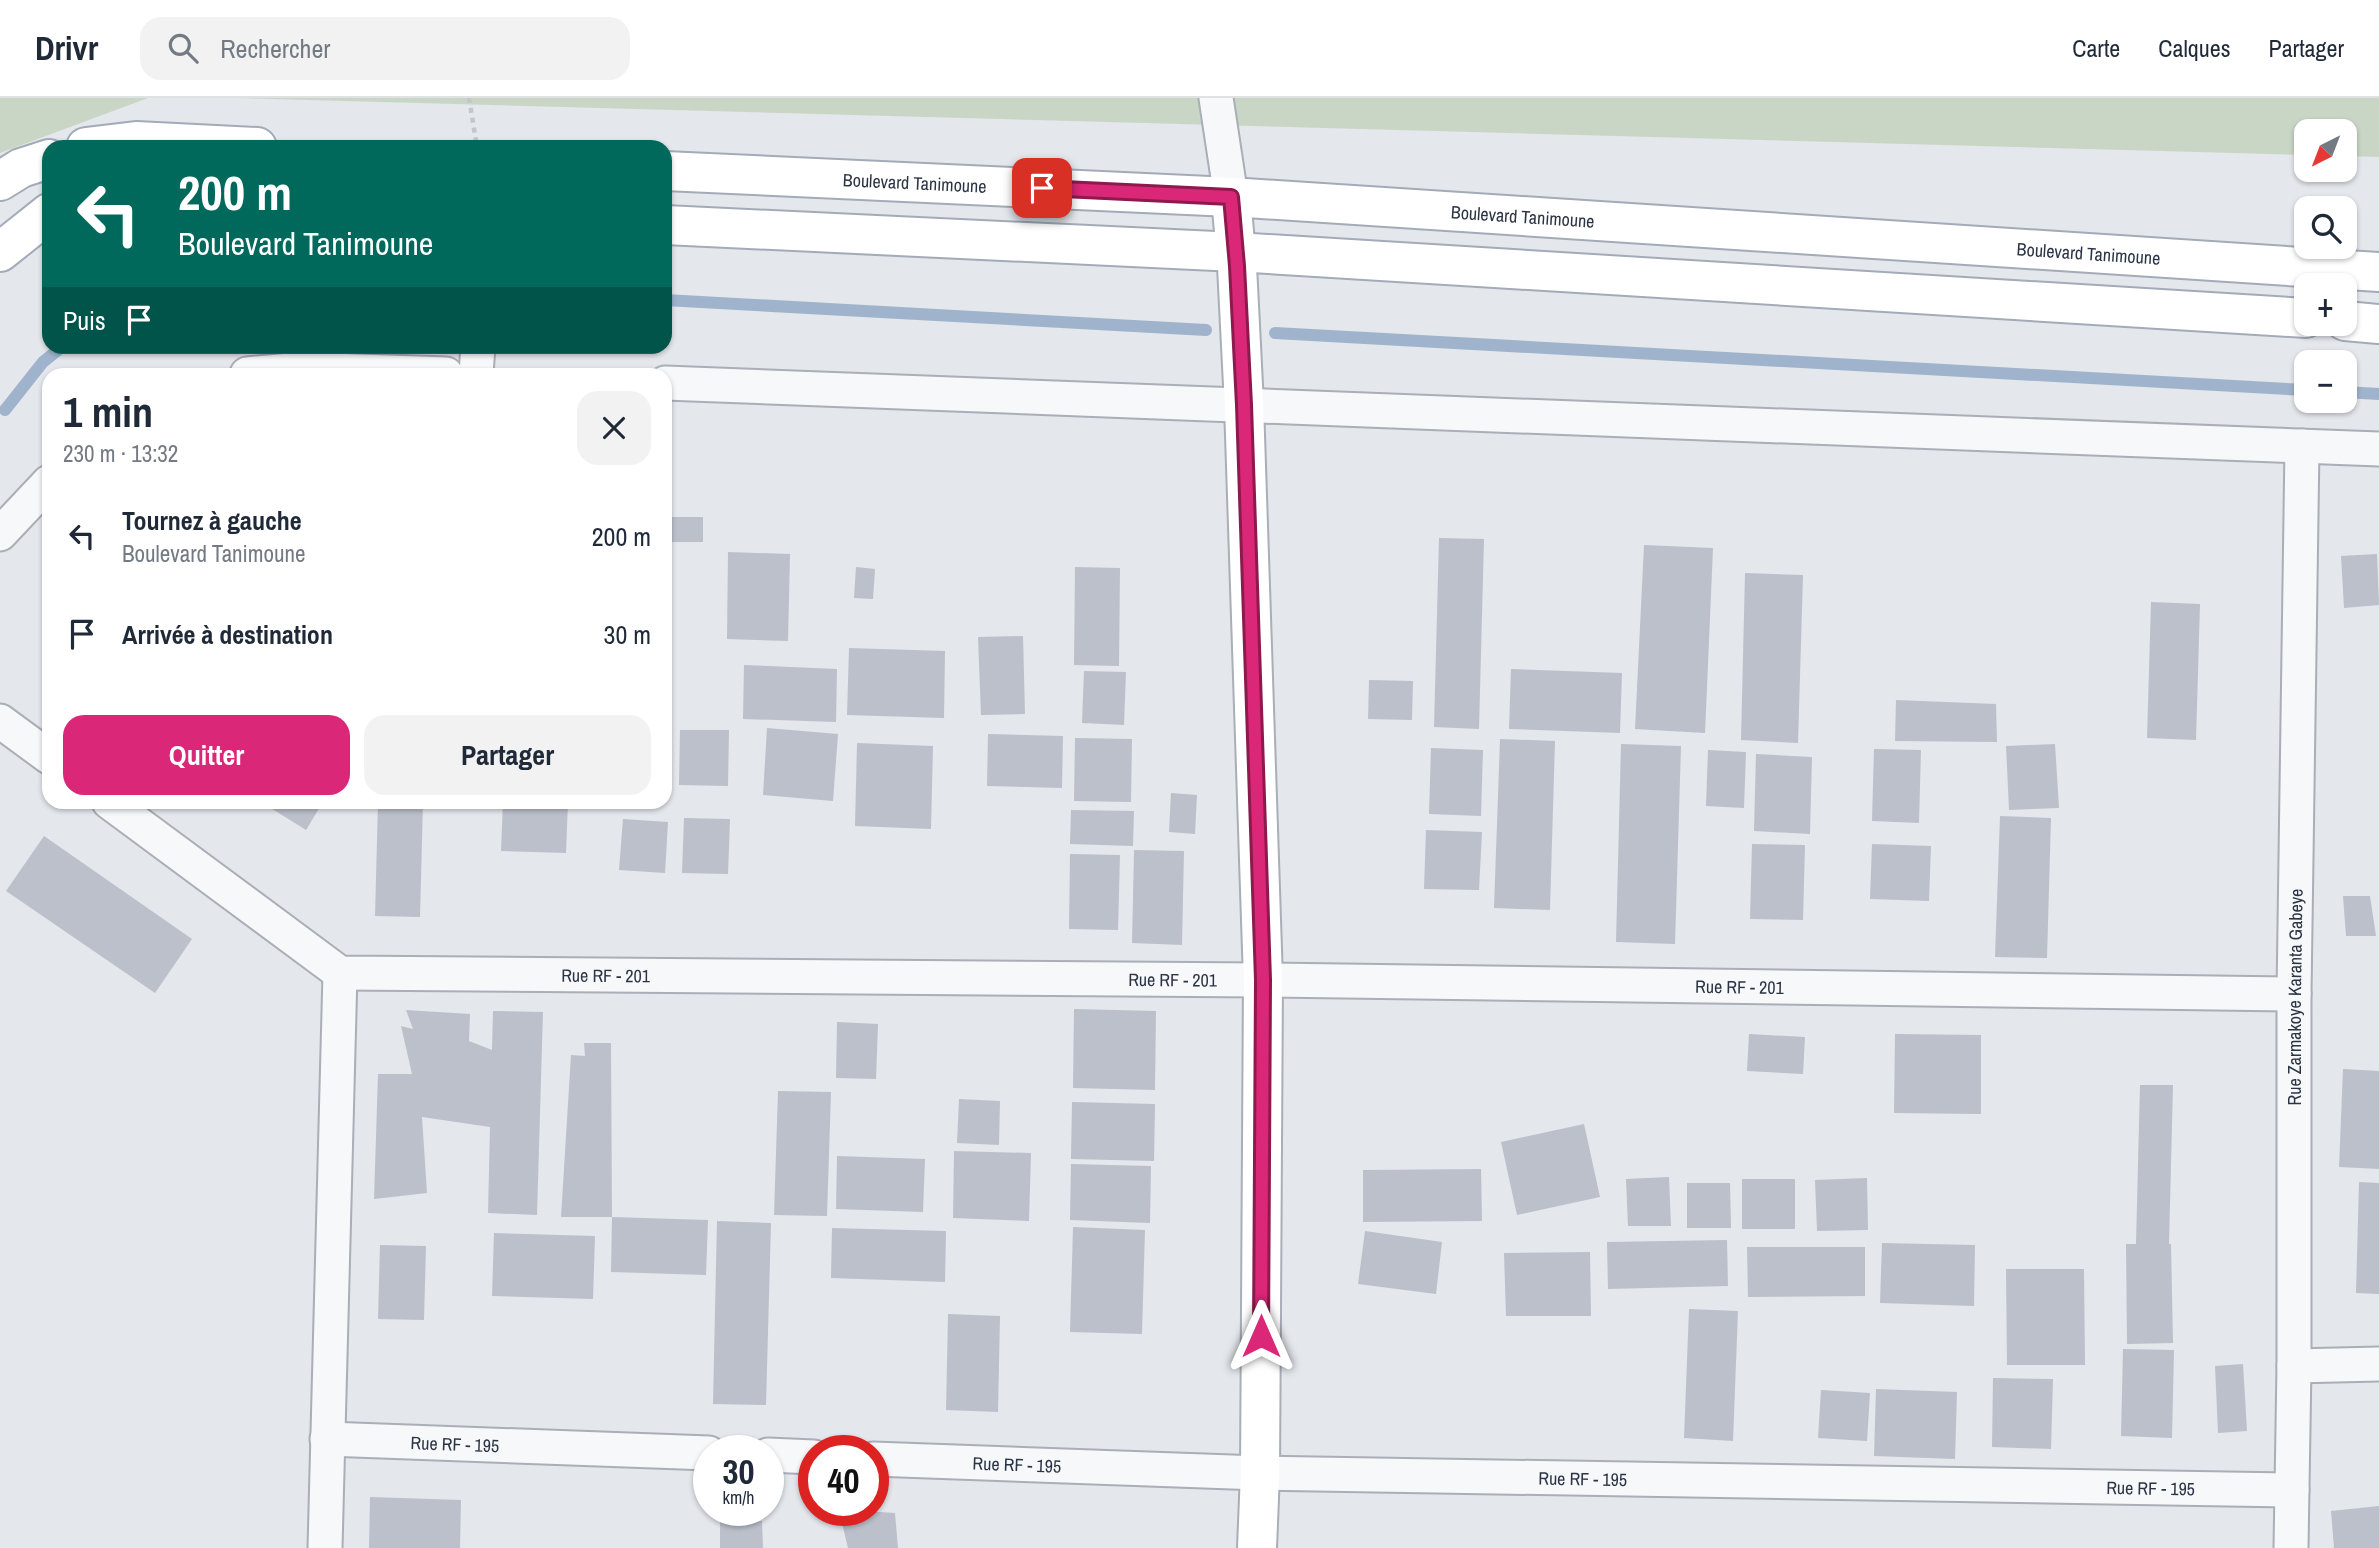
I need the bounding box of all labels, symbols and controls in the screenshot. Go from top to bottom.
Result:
search box [140,17,630,80]
text: Drivr [35,26,98,70]
icon: search [164,29,202,67]
text: Rechercher [220,31,330,66]
text: Carte [2072,32,2120,64]
text: Calques [2158,32,2231,64]
text: Partager [2269,32,2344,64]
north arrow [2294,119,2357,182]
map controls [2294,119,2357,413]
pin [1012,158,1072,218]
text: 200 m [178,159,292,225]
street label: Boulevard Tanimoune [842,167,987,198]
icon: left [63,168,154,259]
icon: arrive [1023,169,1061,207]
button: search [2294,196,2357,259]
street label: Boulevard Tanimoune [1450,199,1595,233]
text: Boulevard Tanimoune [178,222,433,265]
street label: Boulevard Tanimoune [2016,236,2161,270]
button: + [2294,273,2357,336]
icon: arrive [120,301,158,339]
text: Puis [63,303,106,338]
button: − [2294,350,2357,413]
text: 1 min [63,384,153,440]
button: close [577,391,651,465]
text: 230 m · 13:32 [63,438,178,469]
text: Tournez à gauche [122,503,302,538]
icon: left [63,517,101,555]
text: 200 m [592,519,651,554]
text: Boulevard Tanimoune [122,538,306,569]
icon: arrive [63,615,101,653]
text: Arrivée à destination [122,617,333,652]
text: 30 m [604,617,651,652]
button: Quitter [63,715,350,795]
button: Partager [364,715,651,795]
street label: Rue Zarmakoye Karanta Gabeye [2281,888,2308,1105]
street label: Rue RF - 201 [561,962,651,988]
street label: Rue RF - 201 [1128,966,1218,992]
street label: Rue RF - 201 [1695,973,1785,1000]
position arrow [1224,1299,1298,1373]
street label: Rue RF - 195 [410,1430,500,1458]
speed limit sign: 40 [798,1435,889,1526]
text: 30 [723,1448,754,1495]
street label: Rue RF - 195 [972,1450,1062,1478]
street label: Rue RF - 195 [1538,1465,1627,1492]
street label: Rue RF - 195 [2106,1474,2195,1501]
text: km/h [723,1485,755,1510]

